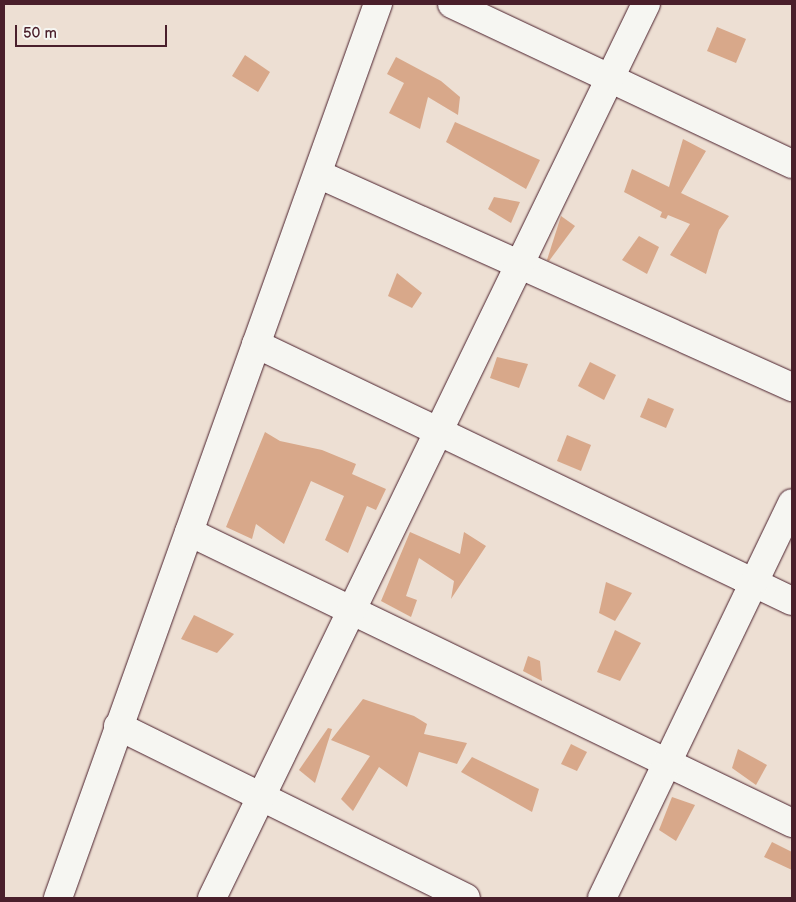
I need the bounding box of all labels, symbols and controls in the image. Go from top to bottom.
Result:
scale bar [18,15,170,47]
text: 50 m [23,24,57,43]

